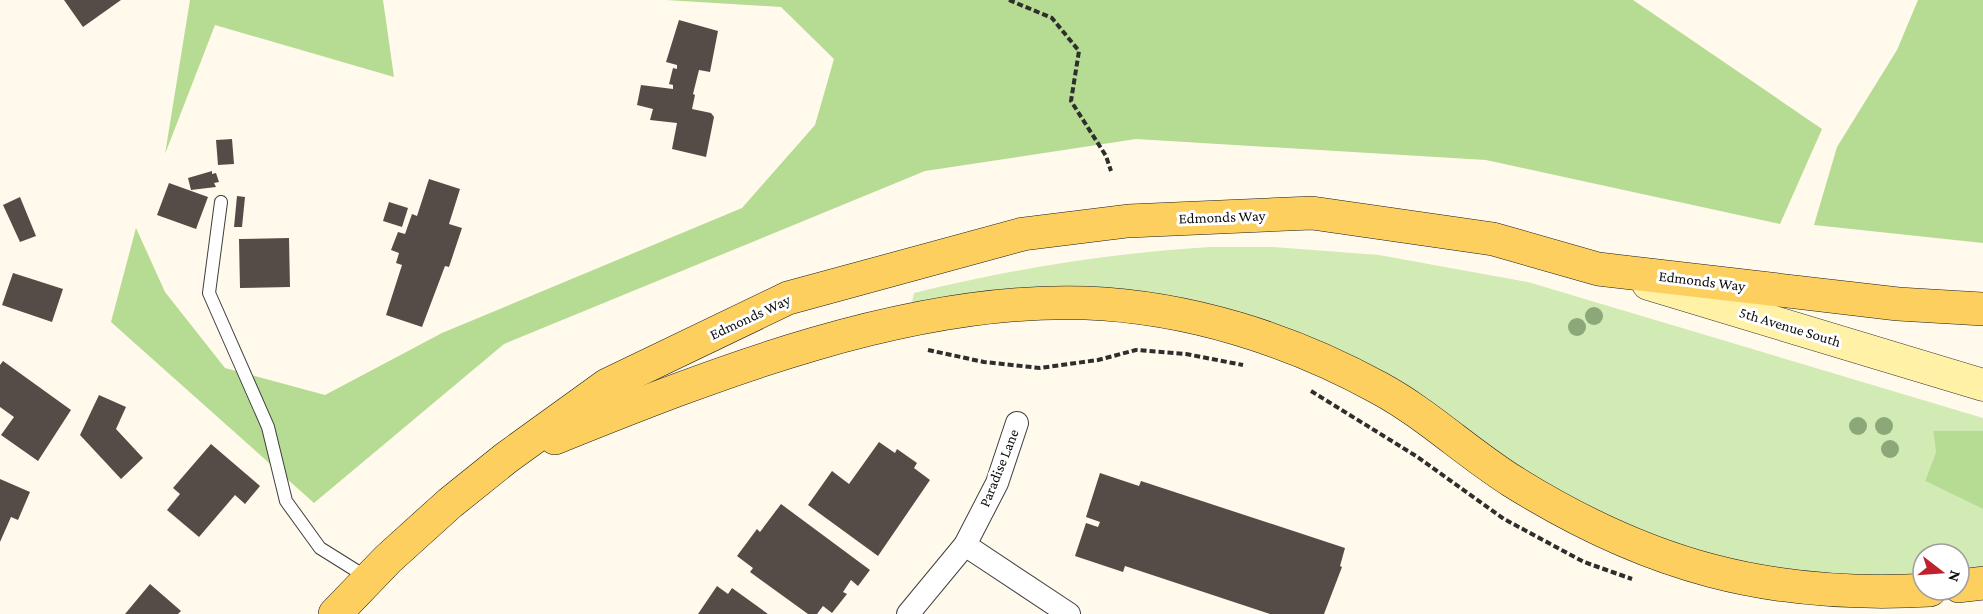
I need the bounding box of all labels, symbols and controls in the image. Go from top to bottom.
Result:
street label: Edmonds Way [1178,207,1266,228]
street label: Edmonds Way [1658,268,1746,295]
street label: Edmonds Way [707,291,793,344]
street label: 5th Avenue South [1737,304,1843,350]
street label: Paradise Lane [976,426,1022,509]
north arrow [1911,542,1971,602]
text: N [1945,569,1965,584]

